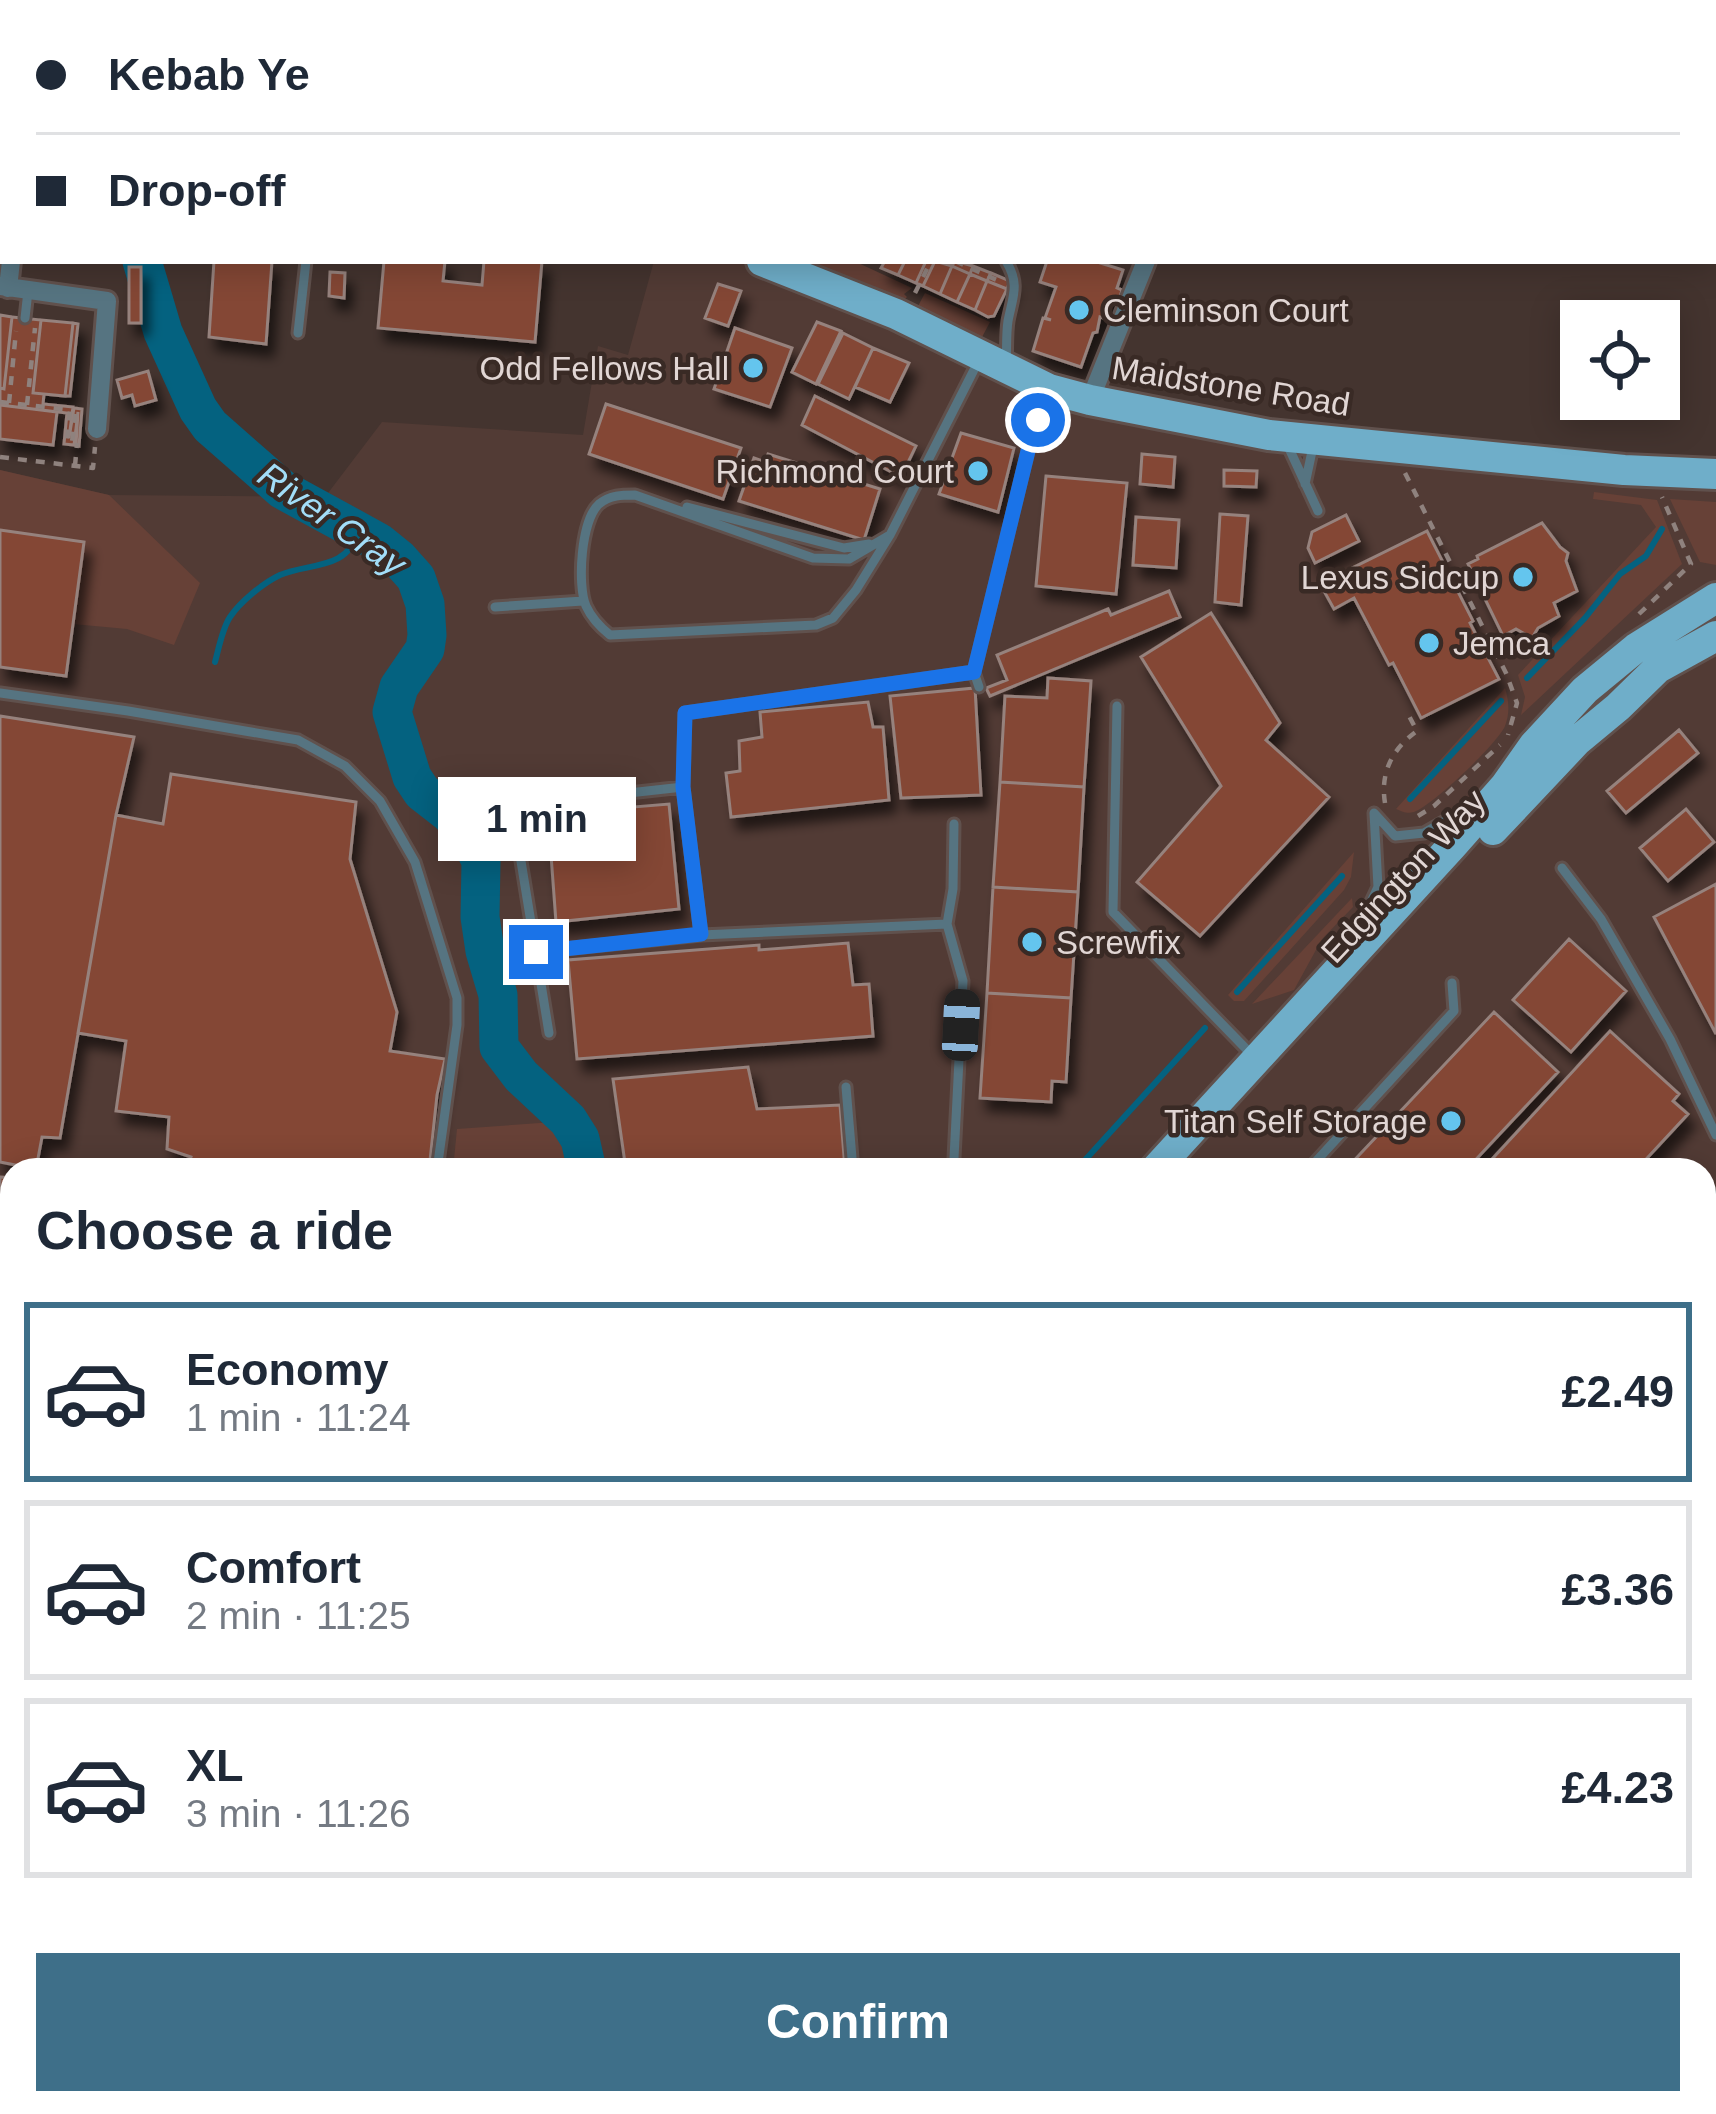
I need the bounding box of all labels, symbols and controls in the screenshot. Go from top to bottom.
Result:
text: Kebab Ye [108,49,310,100]
text: Drop-off [108,165,285,216]
place label: Cleminson Court [1103,292,1349,329]
marker: Cleminson Court [1066,297,1092,323]
map controls [1560,300,1680,420]
button: locate [1560,300,1680,420]
street label: Maidstone Road [1109,349,1353,423]
place label: Odd Fellows Hall [480,350,729,387]
marker: Odd Fellows Hall [740,355,766,381]
route start [1011,393,1065,447]
water label: River Cray [251,453,415,586]
place label: Richmond Court [716,453,954,490]
marker: Richmond Court [965,458,991,484]
place label: Lexus Sidcup [1301,559,1499,596]
marker: Lexus Sidcup [1510,564,1536,590]
place label: Jemca [1453,625,1551,662]
marker: Jemca [1416,630,1442,656]
callout: 1 min [437,778,635,862]
street label: Edgington Way [1314,782,1493,970]
text: 1 min [486,797,588,840]
place label: Screwfix [1056,924,1181,961]
route end [509,925,563,979]
marker: Screwfix [1019,929,1045,955]
car [941,988,981,1062]
place label: Titan Self Storage [1164,1103,1427,1140]
marker: Titan Self Storage [1438,1108,1464,1134]
text: Choose a ride [36,1200,393,1260]
icon: car [42,1338,150,1446]
text: Economy [186,1344,389,1395]
text: £2.49 [1561,1366,1674,1417]
text: 1 min · 11:24 [186,1396,411,1439]
icon: car [42,1536,150,1644]
text: Comfort [186,1542,361,1593]
text: £3.36 [1561,1564,1674,1615]
text: 2 min · 11:25 [186,1594,411,1637]
icon: car [42,1734,150,1842]
text: XL [186,1740,244,1791]
text: £4.23 [1561,1762,1674,1813]
text: 3 min · 11:26 [186,1792,411,1835]
button: Confirm [36,1953,1680,2091]

